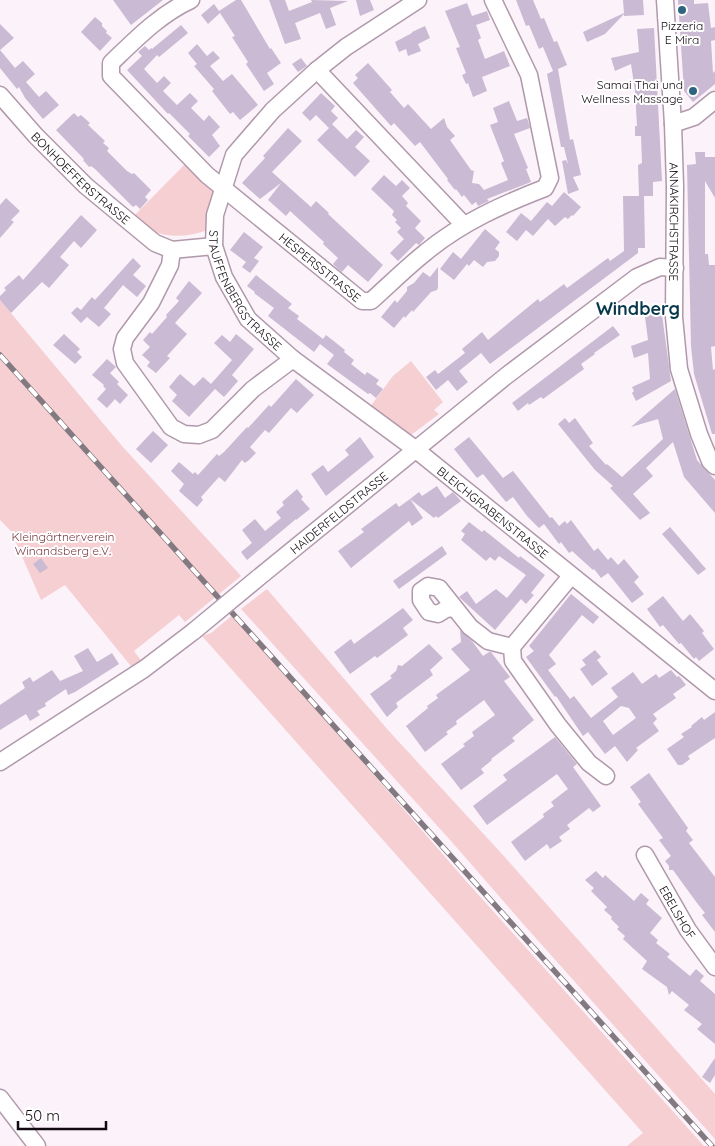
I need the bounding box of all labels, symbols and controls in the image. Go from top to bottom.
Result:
marker: Pizzeria E Mira [676,4,688,16]
place label: Pizzeria E Mira [661,18,703,47]
place label: Samai Thai und Wellness Massage [581,77,683,106]
marker: Samai Thai und Wellness Massage [687,85,699,97]
street label: BONHOEFFERSTRASSE [29,129,134,227]
street label: ANNAKIRCHSTRASSE [667,162,683,281]
street label: HESPERSSTRASSE [276,229,364,305]
street label: STAUFFENBERGSTRASSE [206,230,285,353]
district label: Windberg [596,297,680,320]
street label: BLEICHGRABENSTRASSE [435,463,552,561]
street label: HAIDERFELDSTRASSE [287,468,391,557]
park label: Kleingärtnerverein Winandsberg e.V. [11,529,115,558]
street label: EBELSHOF [657,883,700,942]
scale bar [18,1098,105,1130]
text: 50 m [25,1106,60,1125]

